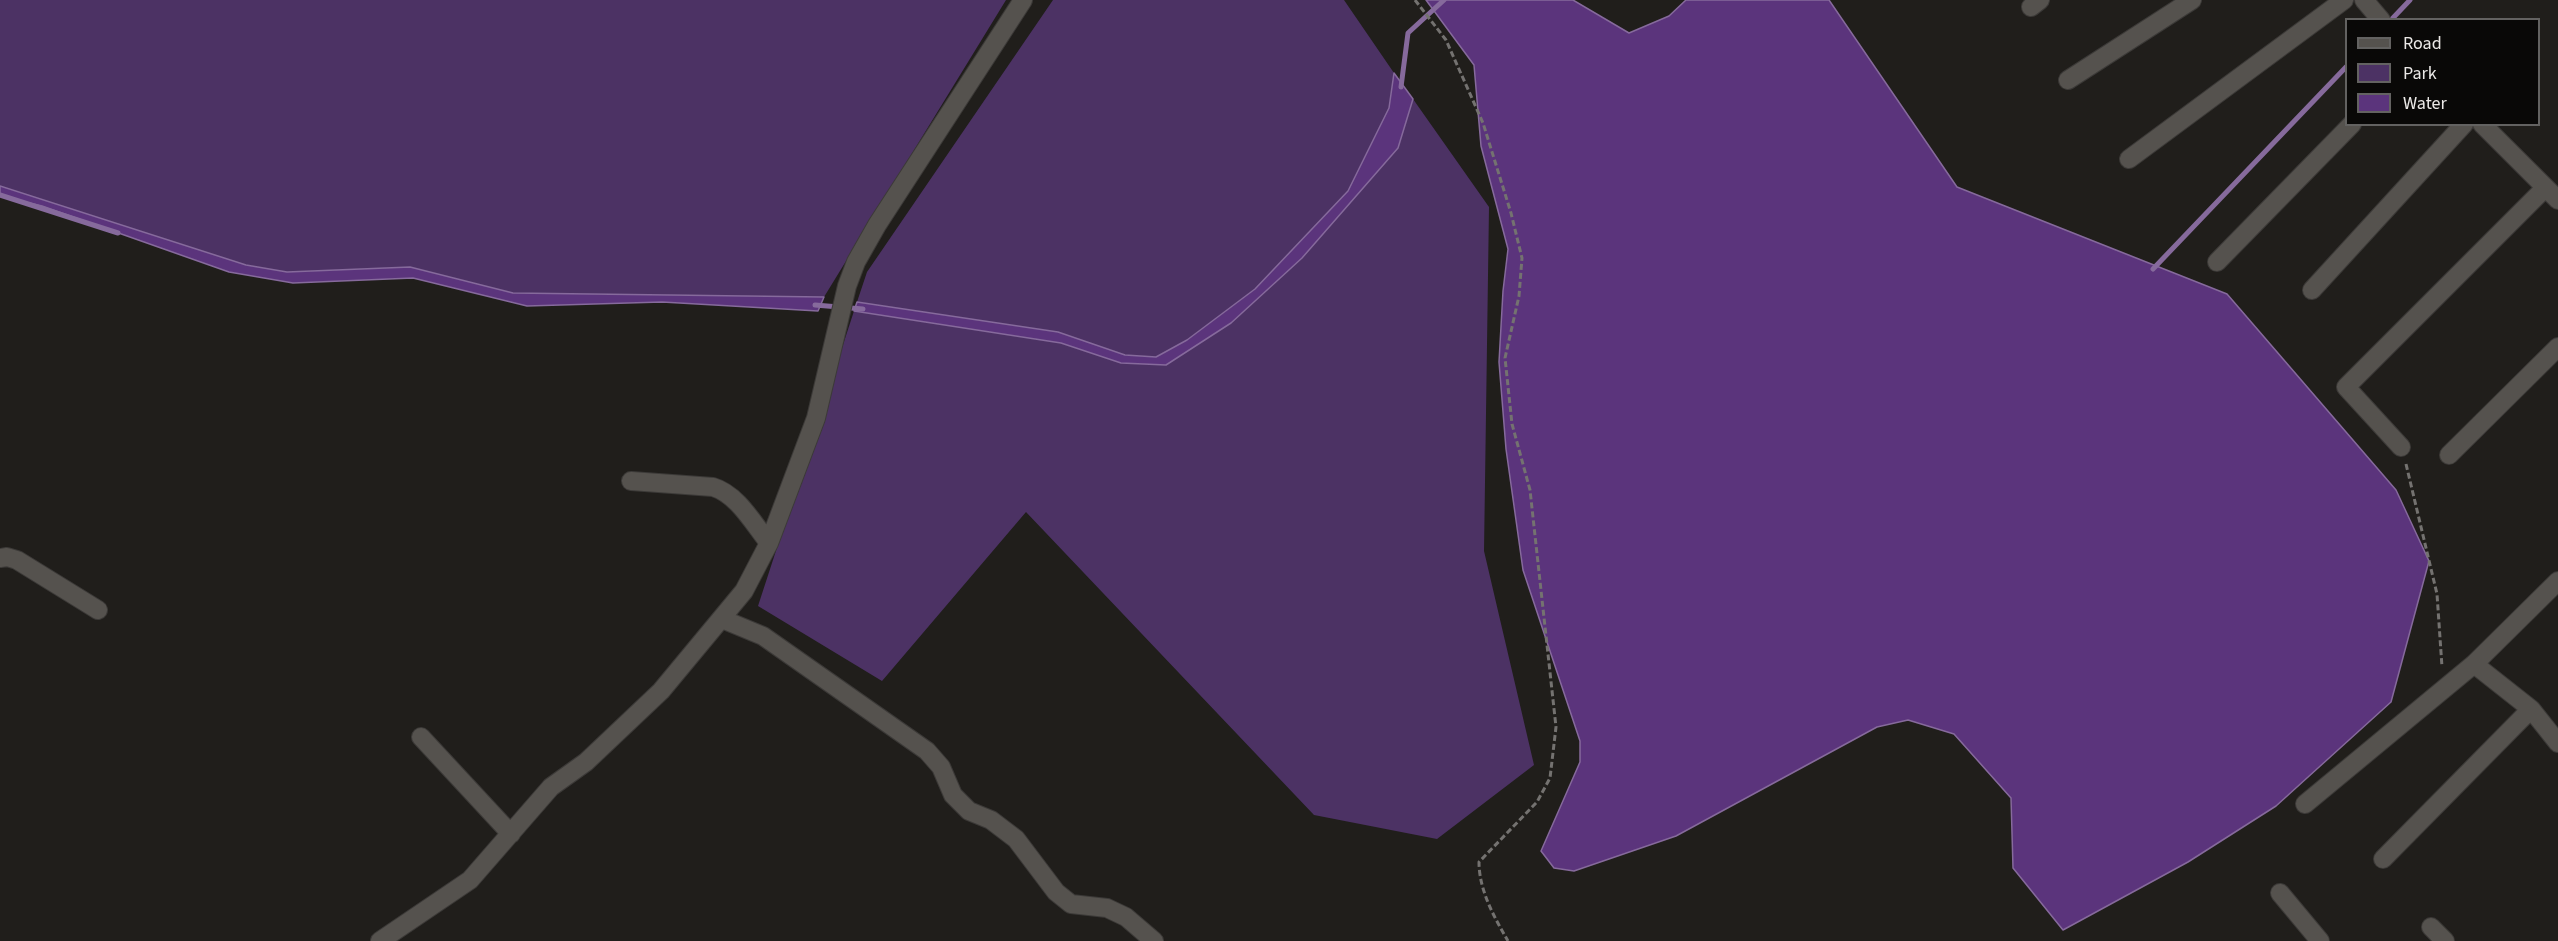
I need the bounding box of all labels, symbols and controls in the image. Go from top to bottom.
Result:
legend [2345,18,2540,126]
text: Road [2403,31,2442,56]
text: Park [2403,61,2437,86]
text: Water [2403,91,2447,116]

